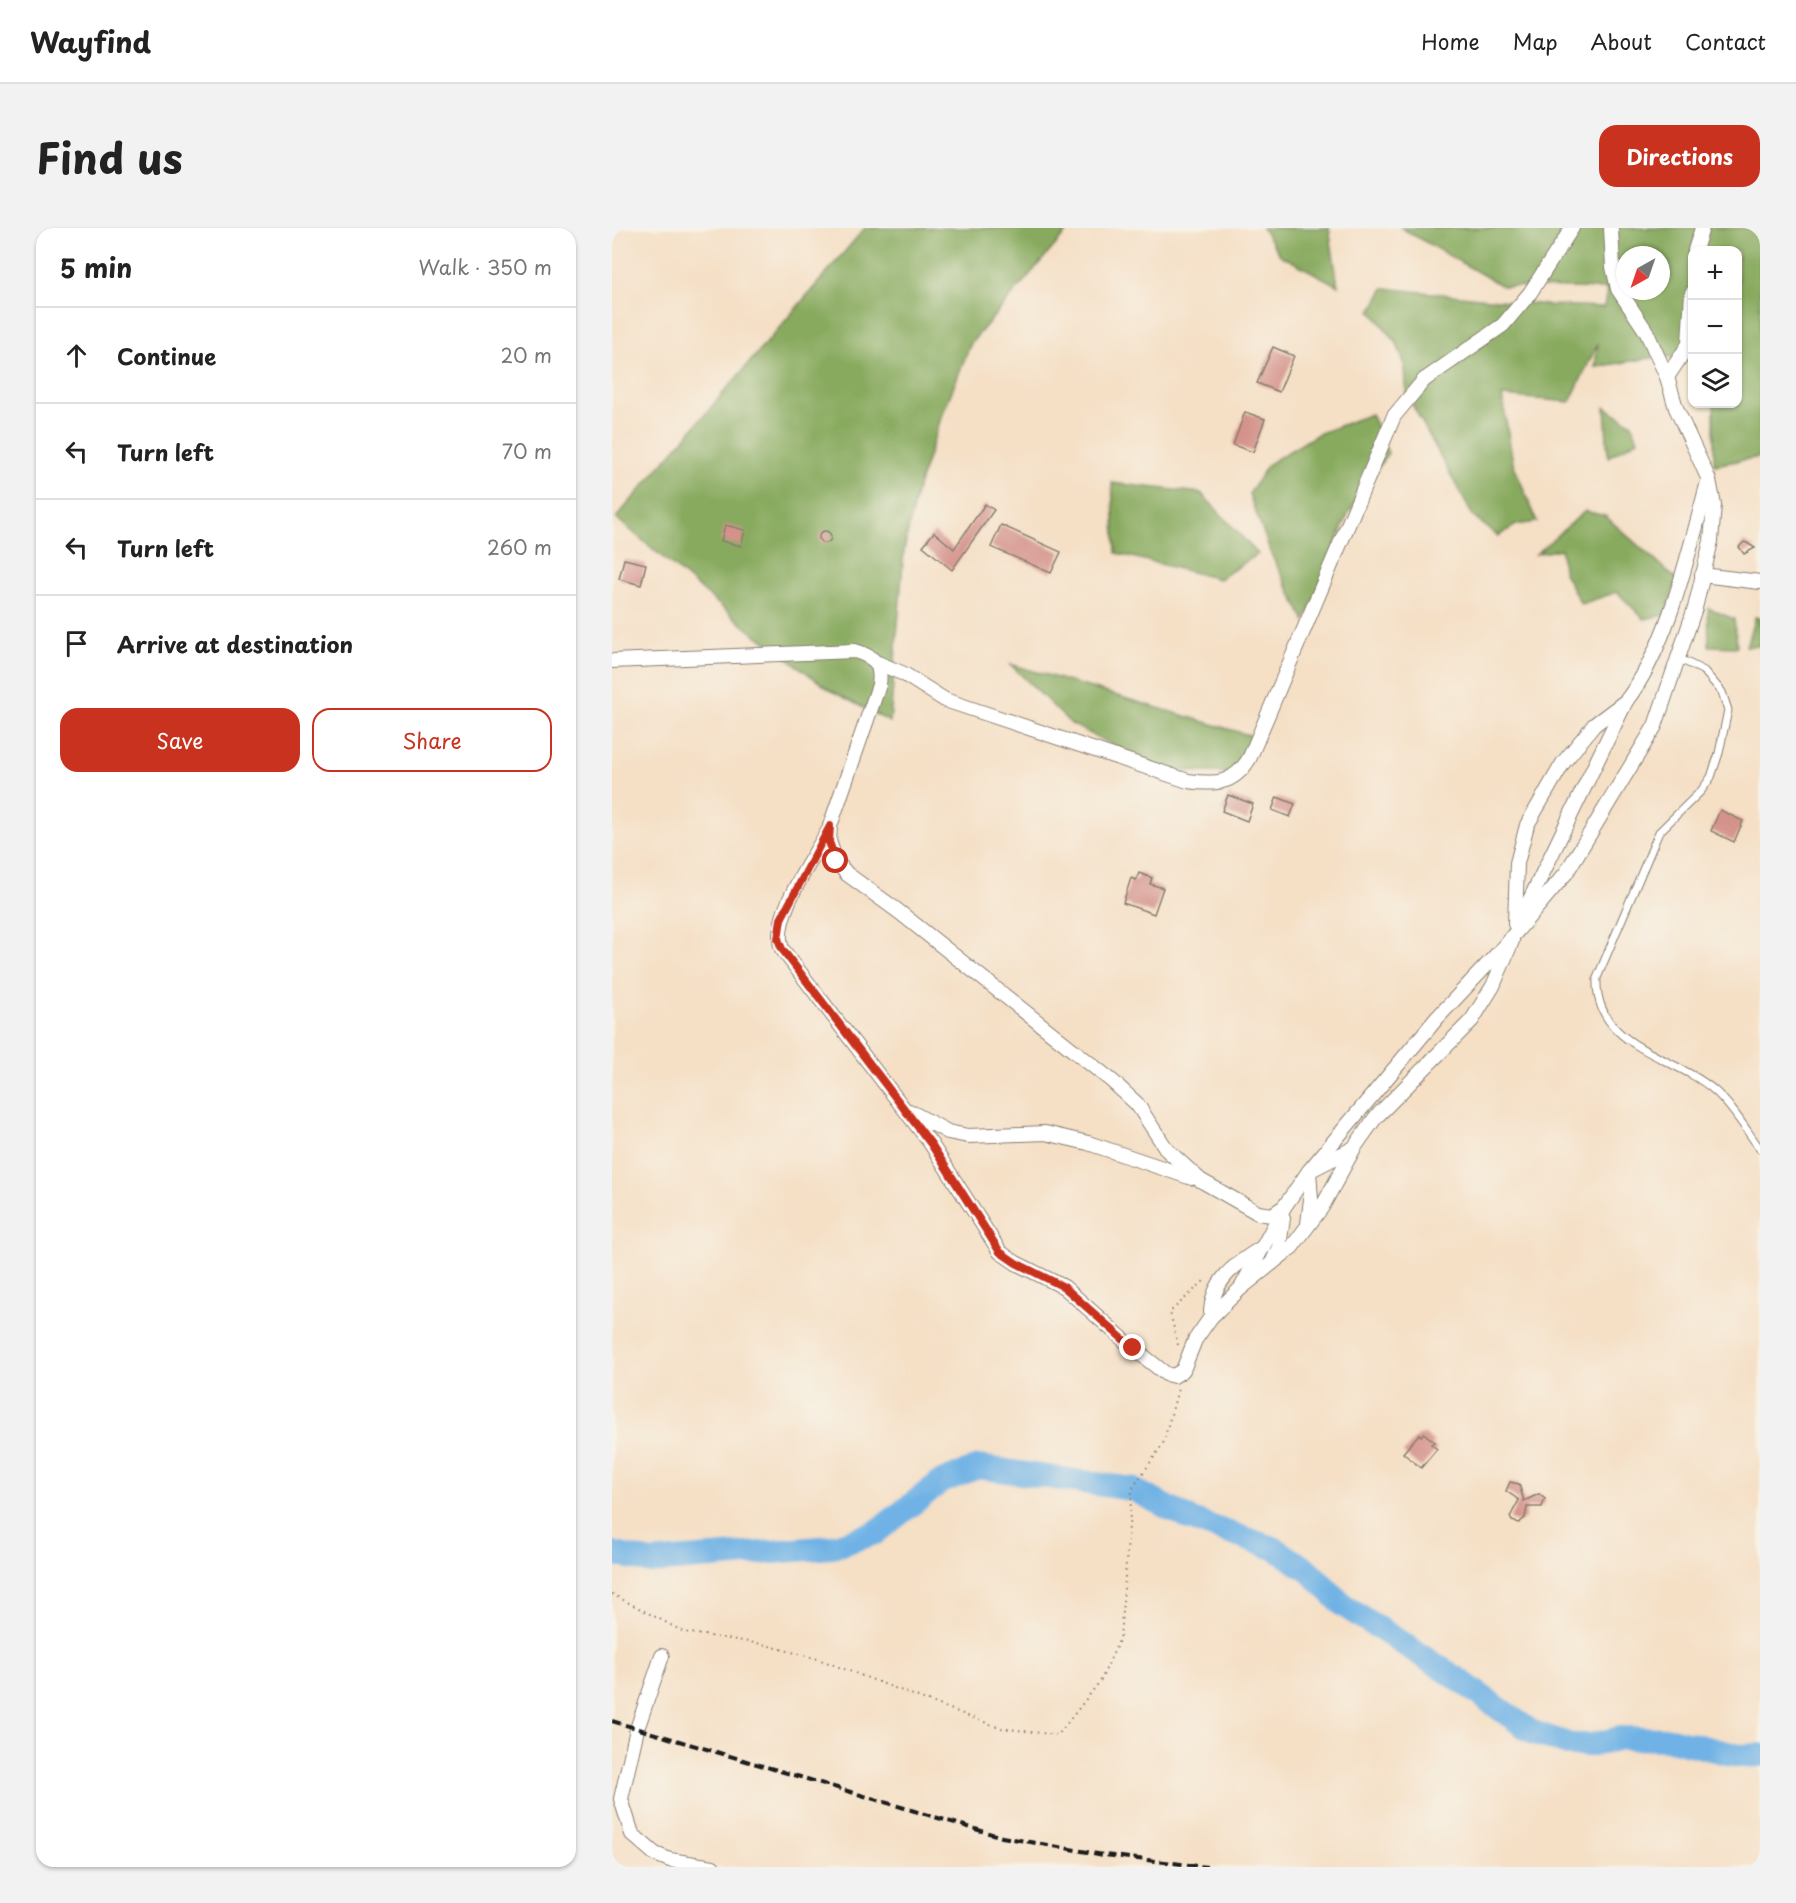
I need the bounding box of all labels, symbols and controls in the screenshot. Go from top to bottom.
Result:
text: Wayfind [30,20,151,63]
text: Home [1421,25,1480,57]
text: Map [1513,25,1558,57]
text: About [1591,25,1652,57]
text: Contact [1685,25,1766,57]
text: Find us [36,125,183,188]
button: Directions [1599,125,1760,187]
north arrow [1616,246,1670,300]
map controls [1688,246,1742,408]
button: + [1688,246,1742,300]
text: 5 min [60,248,132,287]
text: Walk · 350 m [419,252,552,282]
button: − [1688,300,1742,354]
icon: ahead [60,339,93,372]
text: Continue [117,339,216,372]
text: 20 m [500,340,552,370]
button: layers [1688,354,1742,408]
icon: left [60,435,93,468]
text: Turn left [117,435,214,468]
text: 70 m [502,436,552,466]
icon: left [60,531,93,564]
text: Turn left [117,531,214,564]
text: 260 m [487,532,552,562]
icon: arrive [60,627,93,660]
text: Arrive at destination [117,627,353,660]
button: Save [60,708,300,772]
button: Share [312,708,552,772]
route start [822,847,848,873]
route end [1119,1334,1145,1360]

